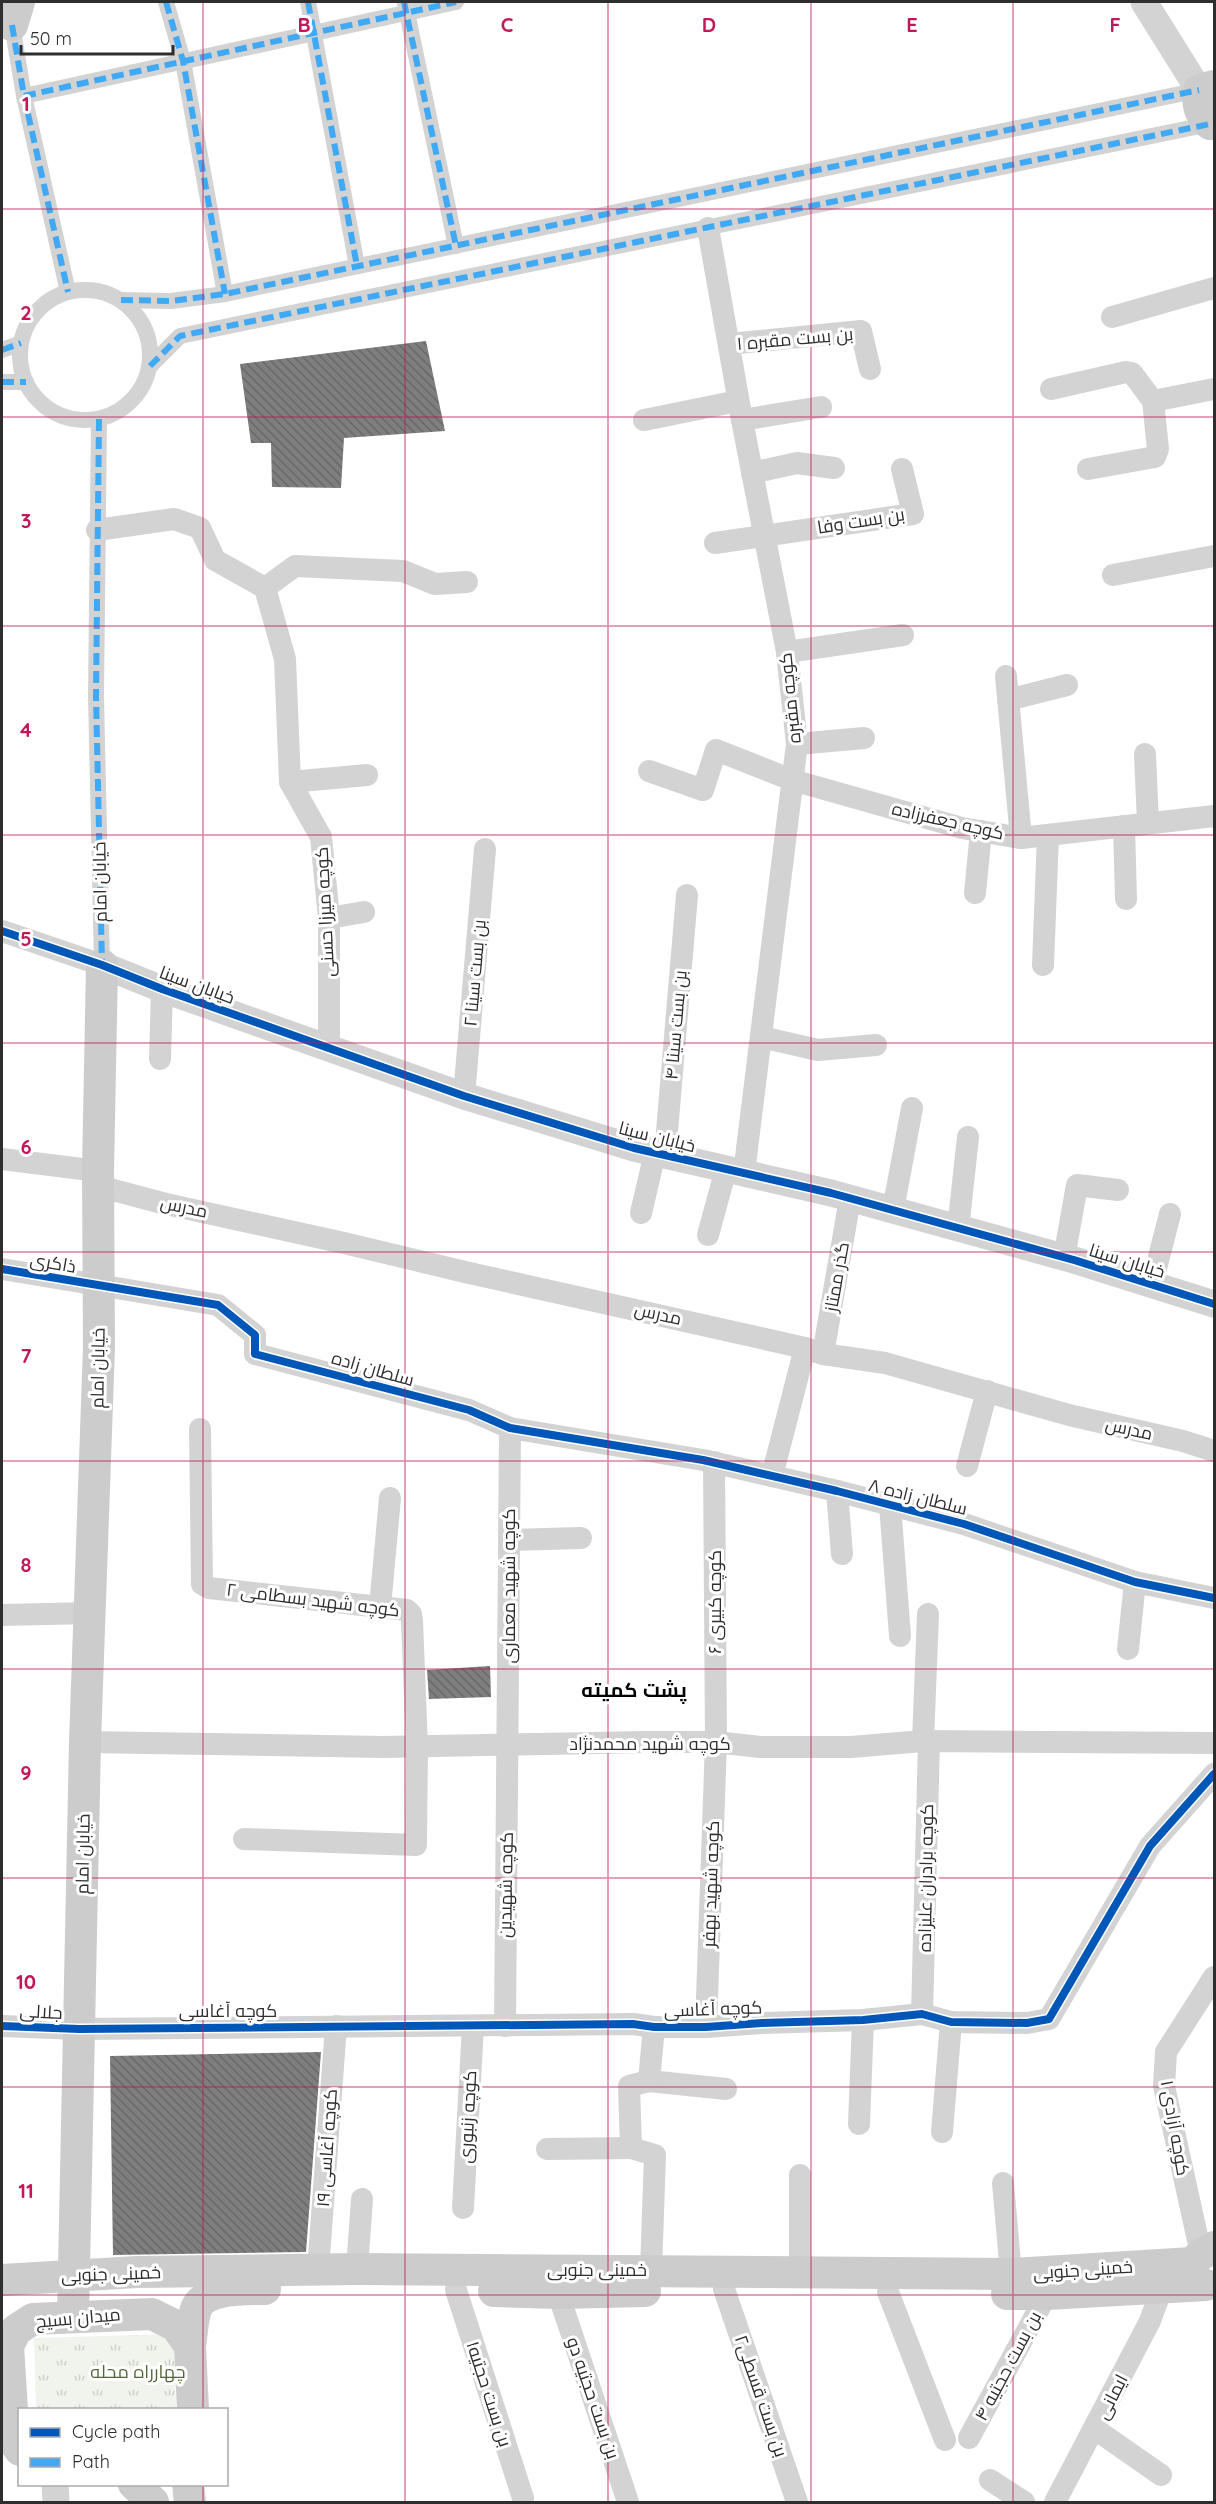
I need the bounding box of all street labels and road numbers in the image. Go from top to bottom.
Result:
street label: بن بست مقبره ۱ [736,322,854,355]
street label: بن بست وفا [816,502,906,539]
street label: کوچه مقبره [773,651,807,745]
street label: کوچه جعفرزاده [890,796,1006,846]
street label: خیابان امام [87,841,113,923]
street label: کوچه میرزا حسنی [310,846,340,978]
street label: بن بست سینا ۲ [458,918,491,1027]
street label: خیابان سینا [156,960,238,1009]
street label: بن بست سینا ۴ [659,969,692,1081]
street label: خیابان سینا [616,1116,698,1157]
street label: مدرس [158,1190,210,1223]
street label: خیابان سینا [1086,1238,1168,1283]
street label: گذر ممتاز [819,1240,854,1315]
street label: ذاکری [28,1247,78,1278]
street label: مدرس [632,1297,684,1330]
street label: خیابان امام [85,1327,111,1409]
street label: سلطان زاده [329,1346,417,1391]
street label: مدرس [1103,1412,1155,1445]
street label: سلطان زاده ۸ [866,1473,970,1520]
street label: کوچه شهید معماری [497,1509,521,1663]
street label: کوچه کبیری ۶ [703,1550,727,1654]
street label: کوچه شهید بسطامی ۲ [225,1577,401,1623]
street label: کوچه شهید محمدنژاد [569,1732,731,1756]
street label: کوچه برادران علیزاده [913,1804,939,1952]
street label: خیابان امام [70,1813,96,1895]
street label: کوچه شهید بهفر [697,1820,725,1949]
street label: کوچه شهیدین [493,1832,519,1938]
street label: کوچه آغاسی [663,1995,763,2023]
street label: جلالی [19,1999,63,2024]
street label: کوچه آغاسی [179,1999,277,2023]
street label: کوچه زنبوری [454,2070,482,2164]
street label: کوچه آزادی ۱ [1155,2078,1195,2178]
street label: کوچه آغاسی ۱۹ [311,2088,343,2208]
street label: خمینی جنوبی [1032,2255,1134,2284]
street label: خمینی جنوبی [547,2258,647,2281]
street label: خمینی جنوبی [61,2260,161,2287]
street label: میدان بسیج [35,2302,121,2334]
street label: بن بست حجتیه ۴ [969,2307,1046,2425]
street label: بن بست قسطی۲ [730,2332,793,2460]
street label: بن بست حجتیه دو [562,2334,625,2462]
street label: بن بست حجتیه۱ [462,2338,517,2450]
street label: ایمانی [1090,2370,1133,2423]

